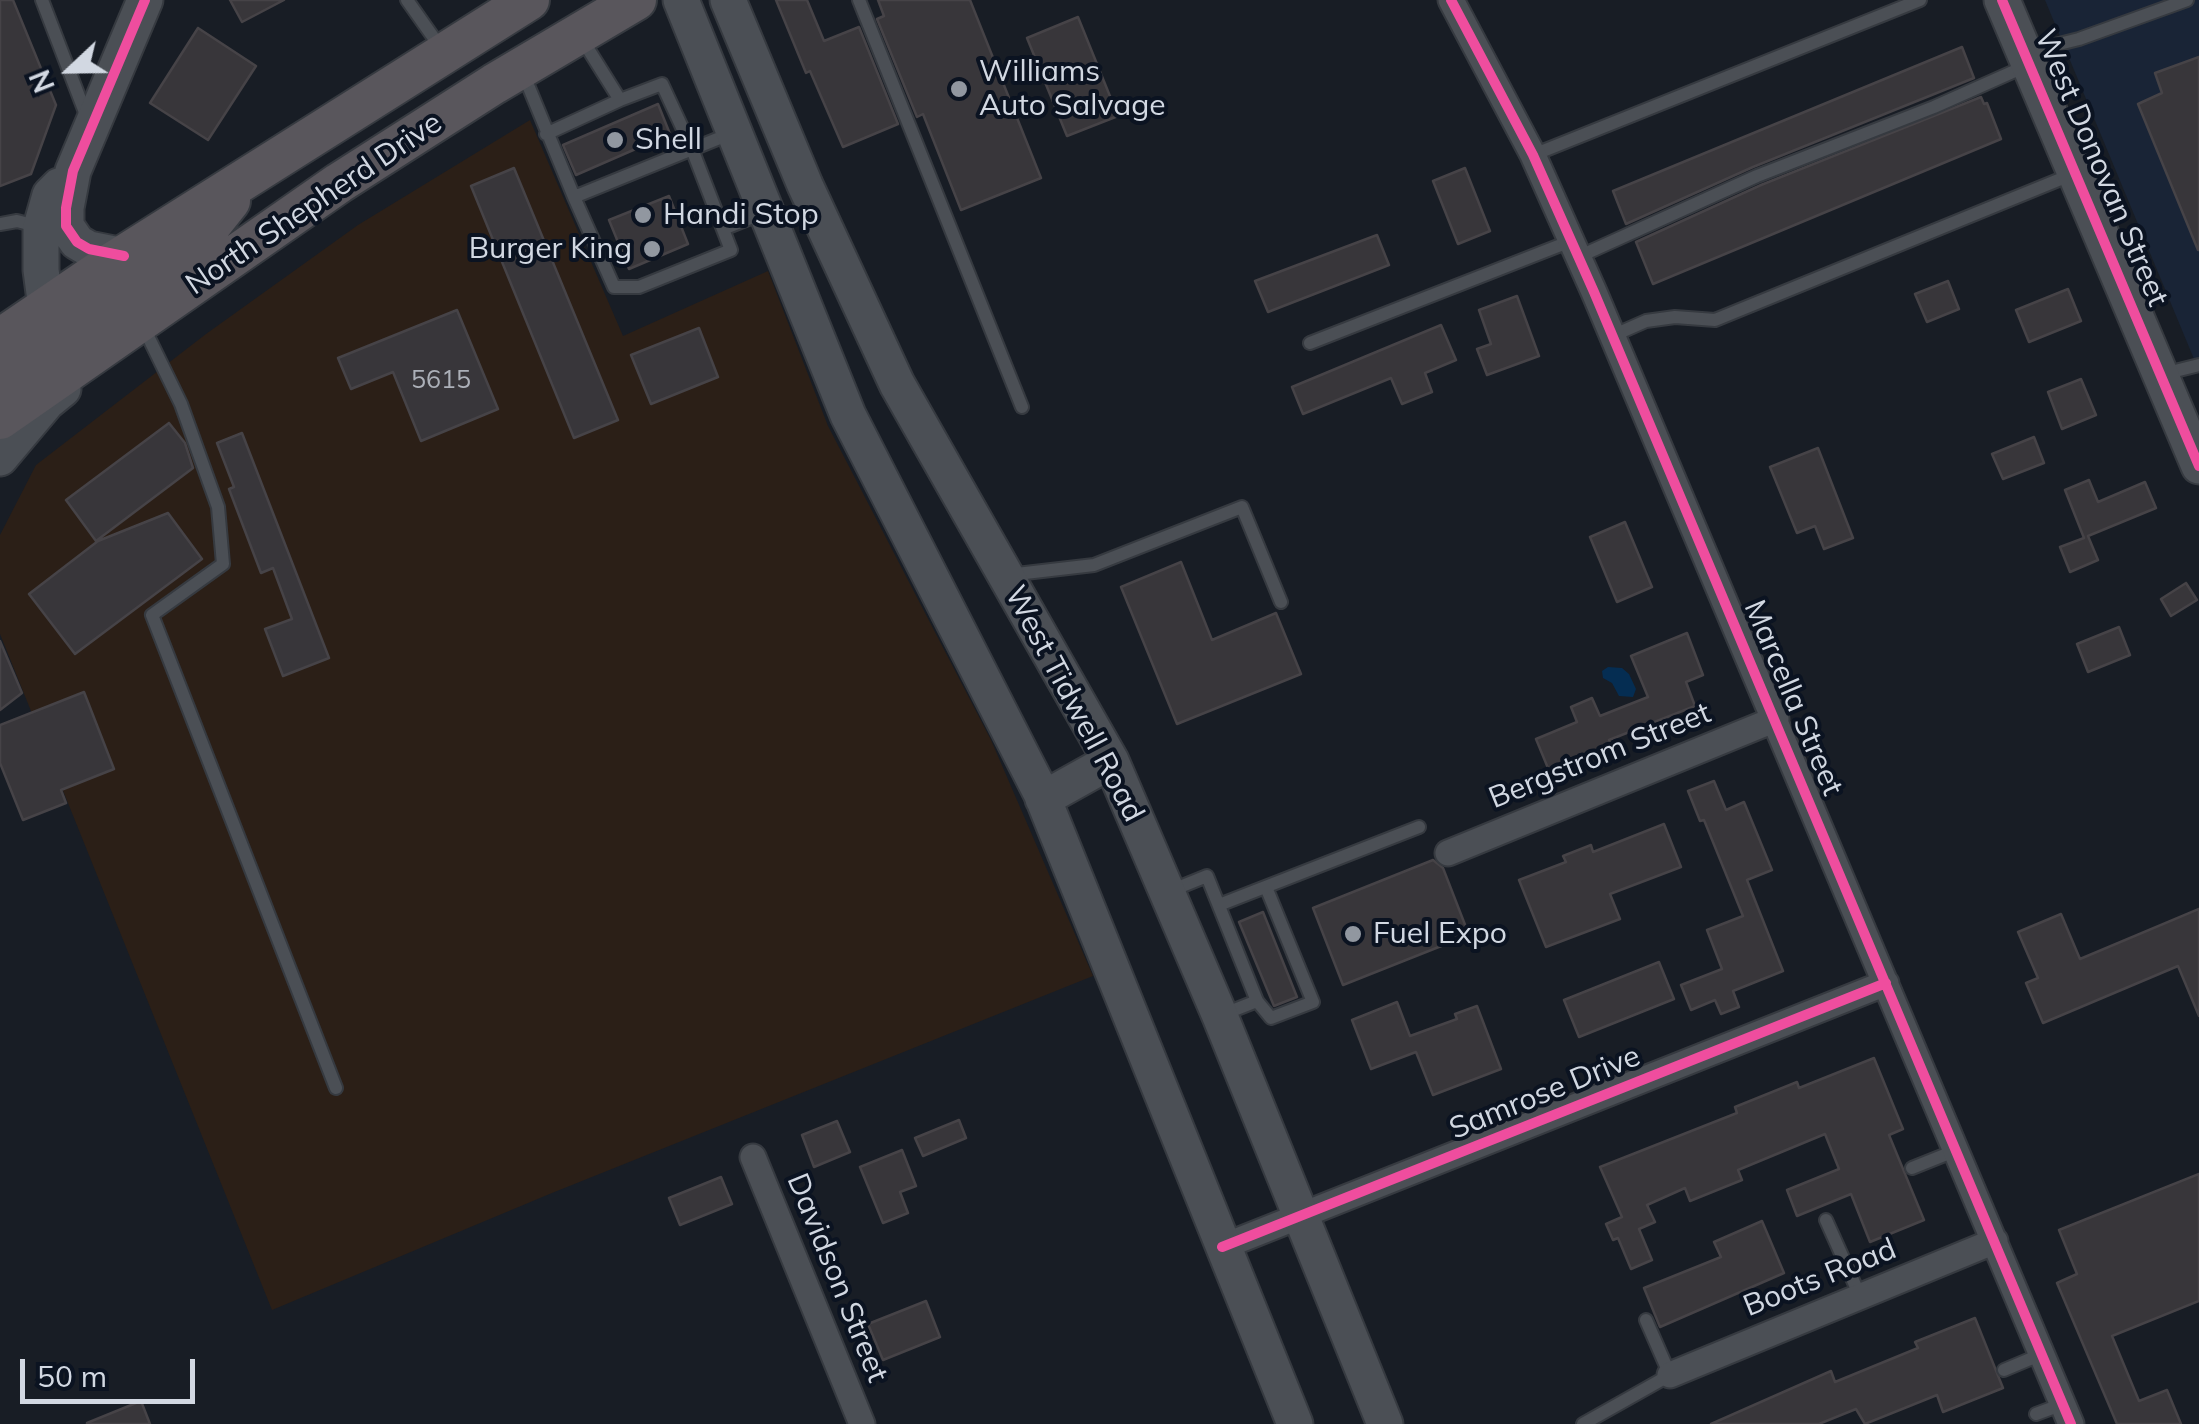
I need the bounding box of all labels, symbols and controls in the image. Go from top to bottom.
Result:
north arrow [20,20,120,120]
street label: West Donovan Street [2026,24,2176,312]
place label: Williams Auto Salvage [979,54,1166,124]
text: N [22,65,62,98]
marker: Williams Auto Salvage [948,78,970,100]
street label: North Shepherd Drive [179,105,449,303]
place label: Shell [635,122,702,158]
marker: Shell [604,129,626,151]
place label: Handi Stop [663,197,819,233]
marker: Handi Stop [632,204,654,226]
place label: Burger King [469,231,632,267]
marker: Burger King [641,238,663,260]
house number: 5615 [411,365,471,395]
street label: West Tidwell Road [997,580,1151,828]
street label: Marcella Street [1736,595,1850,801]
street label: Bergstrom Street [1484,695,1716,817]
place label: Fuel Expo [1373,916,1507,952]
marker: Fuel Expo [1342,923,1364,945]
street label: Samrose Drive [1444,1038,1646,1148]
street label: Davidson Street [779,1168,895,1388]
street label: Boots Road [1738,1231,1902,1325]
scale bar [25,1339,200,1401]
text: 50 m [37,1357,107,1395]

